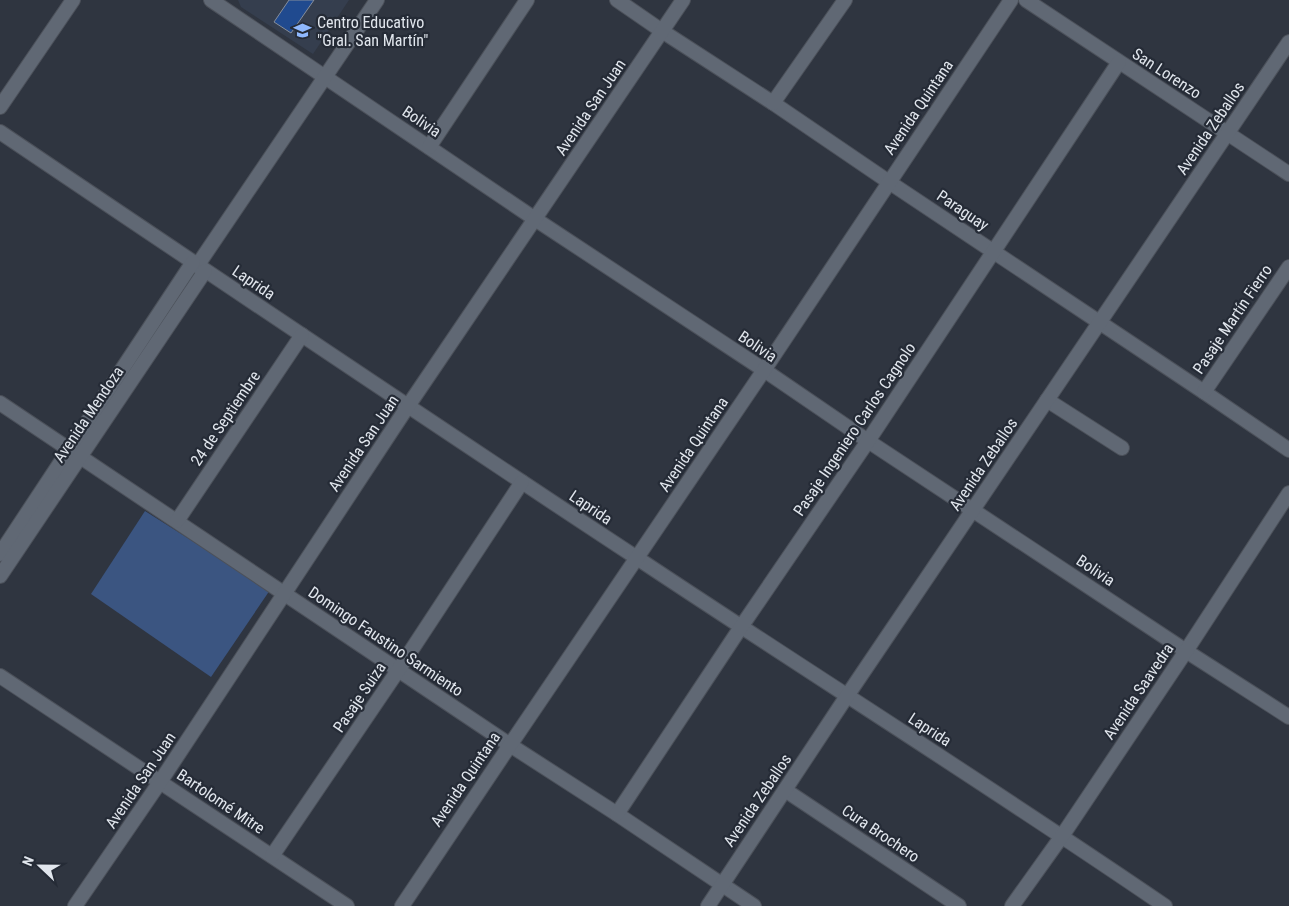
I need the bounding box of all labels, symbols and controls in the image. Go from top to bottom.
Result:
place label: Centro Educativo "Gral. San Martín" [317,13,428,50]
school or university icon: Centro Educativo "Gral. San Martín" [293,21,313,41]
street label: San Lorenzo [1129,44,1205,103]
street label: Avenida San Juan [551,56,630,159]
street label: Avenida Quintana [880,56,957,158]
street label: Avenida Zeballos [1172,78,1248,178]
street label: Bolivia [399,102,445,141]
street label: Paraguay [933,186,993,235]
street label: Laprida [229,261,279,304]
street label: Pasaje Martín Fierro [1189,261,1276,377]
street label: Bolivia [735,327,781,366]
street label: Pasaje Ingeniero Carlos Cagnolo [789,339,920,520]
street label: Avenida Mendoza [49,363,128,466]
street label: 24 de Septiembre [187,367,264,469]
street label: Avenida San Juan [324,392,403,495]
street label: Avenida Quintana [655,393,732,495]
street label: Avenida Zeballos [945,414,1021,514]
street label: Laprida [566,486,616,529]
street label: Bolivia [1073,551,1119,590]
street label: Domingo Faustino Sarmiento [305,582,467,700]
street label: Avenida Saavedra [1099,640,1178,743]
street label: Pasaje Suiza [329,659,390,736]
street label: Laprida [905,709,955,750]
street label: Avenida Quintana [427,728,504,830]
street label: Avenida San Juan [101,729,180,832]
street label: Avenida Zeballos [719,750,795,850]
street label: Bartolomé Mitre [173,765,268,838]
street label: Cura Brochero [838,800,923,866]
north arrow [15,841,65,891]
text: N [19,854,37,868]

